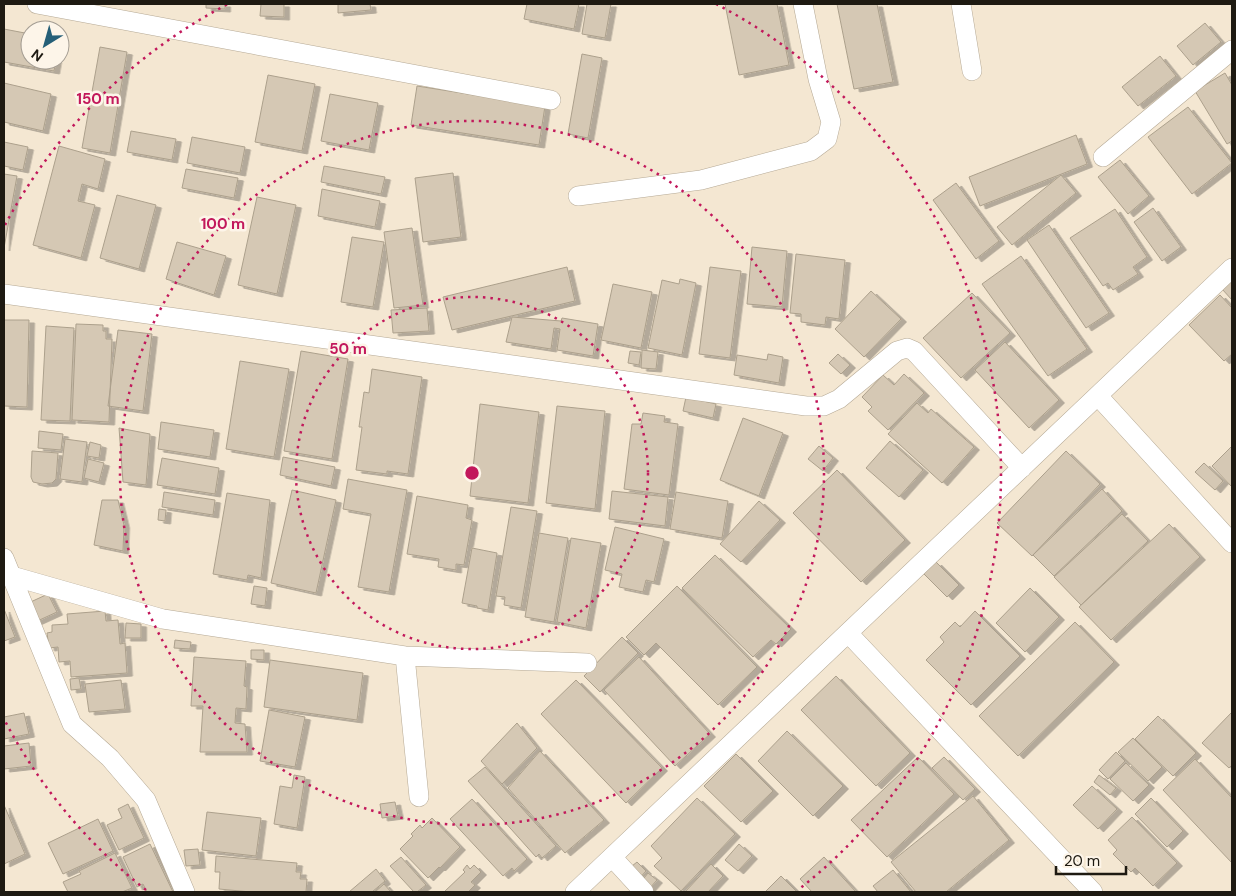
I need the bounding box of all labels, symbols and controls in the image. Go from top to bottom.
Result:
north arrow [20,20,70,70]
text: N [28,45,47,66]
text: 150 m [77,89,120,109]
text: 100 m [201,214,245,234]
text: 50 m [329,339,367,359]
centre of rings [463,464,481,482]
scale bar [1056,844,1126,876]
text: 20 m [1064,851,1100,871]

